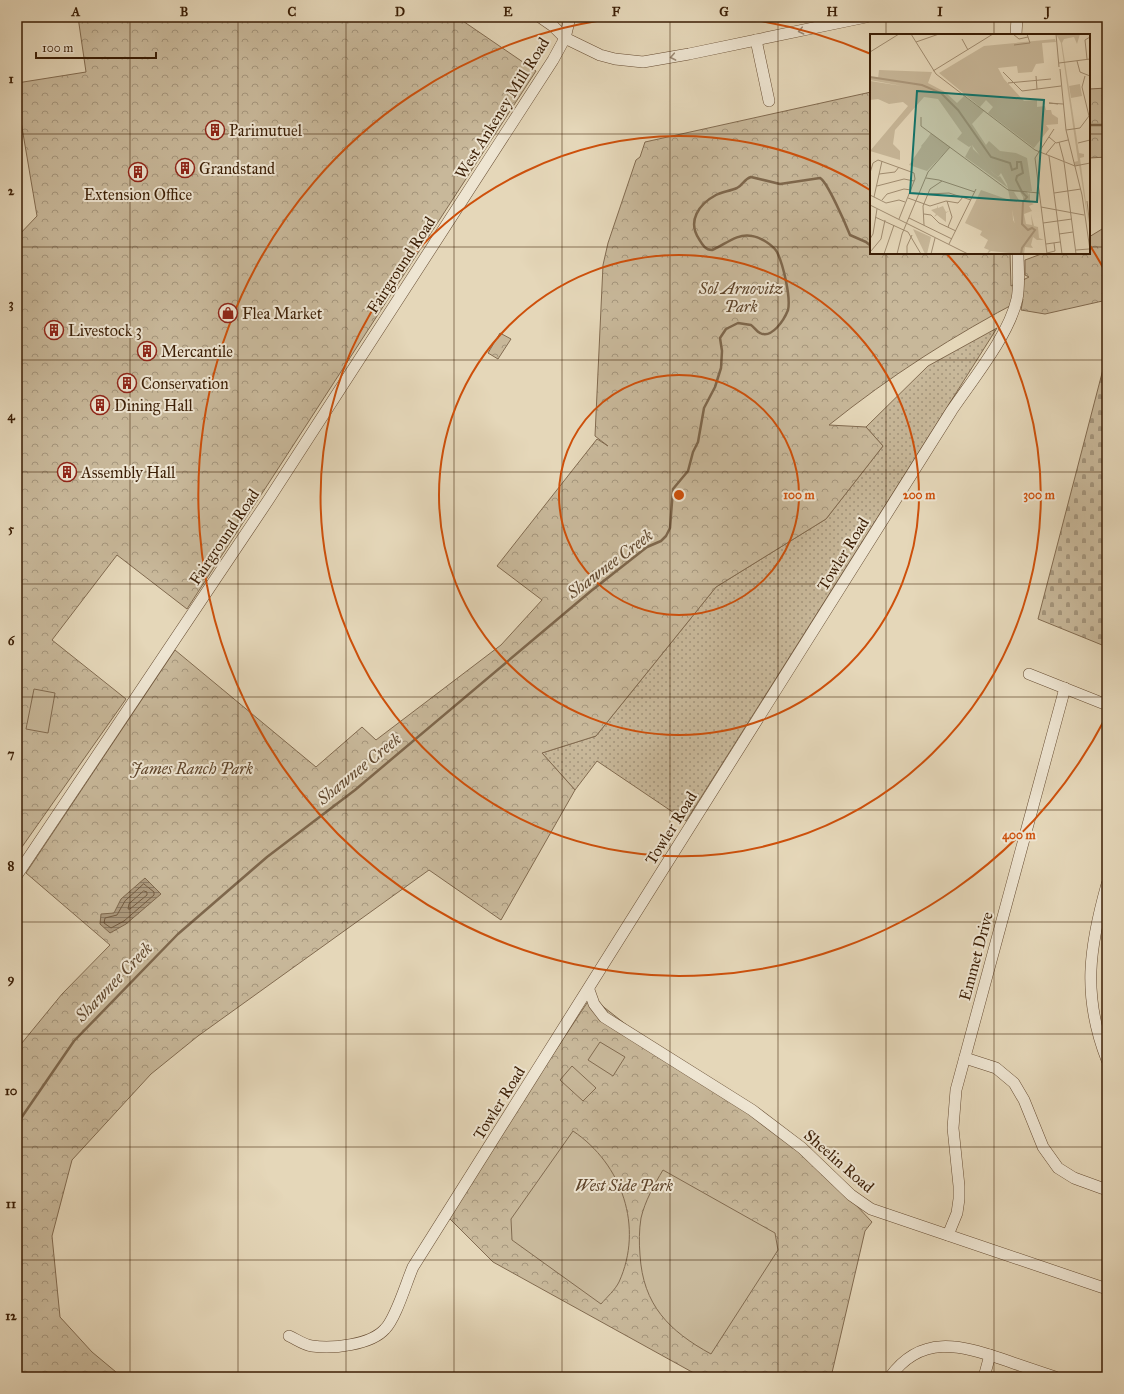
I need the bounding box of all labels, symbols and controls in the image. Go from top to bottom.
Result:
text: A [71,4,81,20]
text: B [180,4,189,20]
text: C [288,4,297,20]
text: D [395,4,405,20]
text: E [503,4,513,20]
text: F [612,4,621,20]
text: G [719,4,729,20]
text: H [826,4,838,20]
text: I [937,4,943,20]
text: J [1043,4,1051,20]
one-way arrow [797,26,804,34]
scale bar [36,34,156,60]
street label: West Ankeney Mill Road [451,34,553,182]
inset map [870,34,1090,254]
text: 100 m [42,41,73,55]
one-way arrow [670,53,677,61]
text: 1 [8,71,14,87]
building icon: Parimutuel [204,119,226,141]
place label: Parimutuel [229,121,303,140]
building icon: Grandstand [174,157,196,179]
place label: Grandstand [199,159,275,178]
building icon: Extension Office [127,161,149,183]
text: 2 [8,183,15,199]
place label: Extension Office [84,185,192,204]
street label: Fairground Road [363,213,440,317]
park label: Sol Arnovitz Park [698,279,783,316]
text: 3 [8,296,14,312]
shop icon: Flea Market [217,302,239,324]
place label: Flea Market [242,304,323,323]
building icon: Livestock 3 [43,319,65,341]
place label: Livestock 3 [68,321,142,340]
building icon: Mercantile [136,340,158,362]
place label: Mercantile [161,342,233,361]
building icon: Conservation [116,372,138,394]
place label: Conservation [141,374,229,393]
building icon: Dining Hall [89,394,111,416]
place label: Dining Hall [114,396,194,416]
text: 4 [7,408,15,424]
building icon: Assembly Hall [56,461,78,483]
place label: Assembly Hall [80,463,176,482]
street label: Fairground Road [185,485,264,589]
centre of rings [672,488,686,502]
text: 100 m [783,488,816,502]
text: 200 m [903,488,936,502]
text: 300 m [1023,488,1056,503]
street label: Towler Road [813,514,873,594]
text: 5 [8,521,15,537]
water label: Shawnee Creek [562,525,658,604]
text: 6 [8,633,16,649]
water label: Shawnee Creek [312,728,406,810]
text: 7 [8,746,15,762]
park label: James Ranch Park [130,759,253,778]
street label: Towler Road [641,788,701,868]
text: 400 m [1002,828,1037,843]
text: 8 [8,858,15,874]
street label: Emmet Drive [955,909,997,1002]
water label: Shawnee Creek [70,938,157,1027]
text: 9 [8,971,15,987]
street label: Towler Road [469,1063,529,1143]
text: 10 [5,1083,18,1099]
street label: Sheelin Road [800,1126,878,1196]
park label: West Side Park [575,1176,673,1195]
text: 11 [6,1196,16,1212]
text: 12 [5,1308,17,1324]

